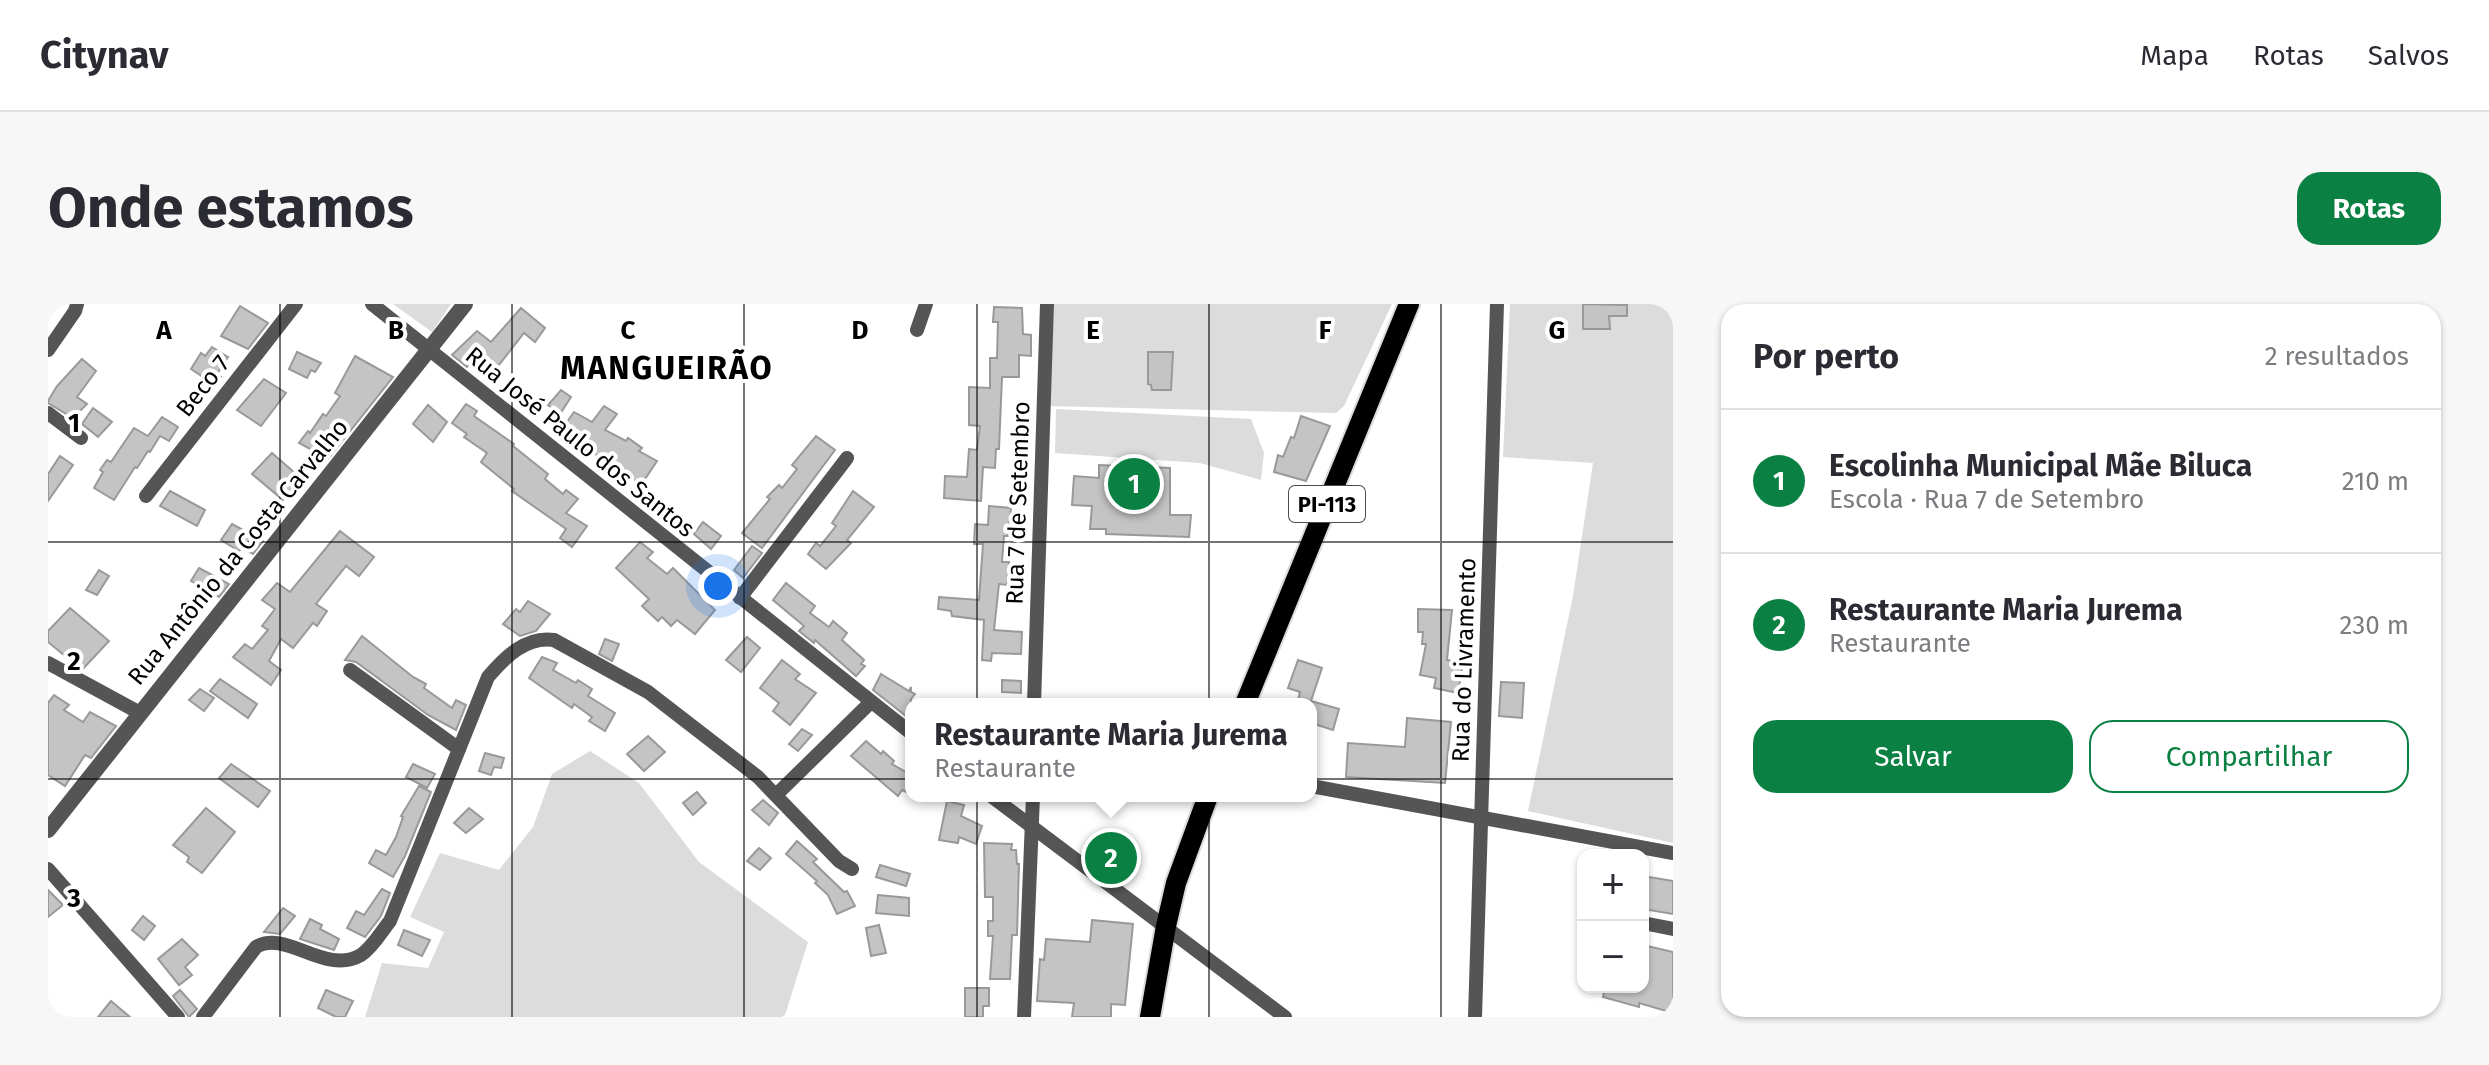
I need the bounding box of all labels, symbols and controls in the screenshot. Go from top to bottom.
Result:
text: Citynav [40,32,168,78]
text: Mapa [2140,39,2209,72]
text: Rotas [2253,39,2324,72]
text: Salvos [2368,39,2449,72]
button: Rotas [2297,172,2441,245]
text: Onde estamos [48,175,413,242]
text: A [155,315,172,346]
text: B [388,315,404,346]
text: C [621,315,636,346]
text: D [852,315,869,346]
text: E [1086,315,1100,346]
text: F [1319,315,1332,346]
text: G [1549,315,1565,346]
text: Por perto [1753,336,1899,377]
street label: Rua José Paulo dos Santos [460,341,700,543]
text: 2 resultados [2265,341,2409,372]
district label: MANGUEIRÃO [560,349,774,387]
street label: Beco 7 [171,350,235,422]
street label: Rua 7 de Setembro [1000,401,1036,605]
text: 1 [68,408,80,439]
street label: Rua Antônio da Costa Carvalho [122,413,354,691]
text: Escolinha Municipal Mãe Biluca [1829,448,2252,484]
pin: 1 [1108,454,1160,514]
text: 1 [1773,466,1785,497]
text: 210 m [2342,466,2409,497]
text: Escola · Rua 7 de Setembro [1829,484,2144,515]
road number: PI-113 [1289,486,1365,522]
street label: Rua do Livramento [1446,557,1482,763]
your location [698,566,738,606]
text: Restaurante Maria Jurema [1829,592,2183,628]
text: 2 [1772,610,1786,641]
text: 230 m [2340,610,2409,641]
text: Restaurante [1829,628,1971,659]
text: 2 [67,646,81,677]
popup [905,698,1317,802]
text: Restaurante Maria Jurema [934,717,1288,753]
button: Salvar [1753,720,2073,793]
button: Compartilhar [2089,720,2409,793]
text: Restaurante [934,753,1076,784]
pin: 2 [1085,828,1137,888]
map controls [1577,849,1649,993]
button: + [1577,849,1649,921]
text: 3 [66,883,81,914]
button: − [1577,921,1649,993]

